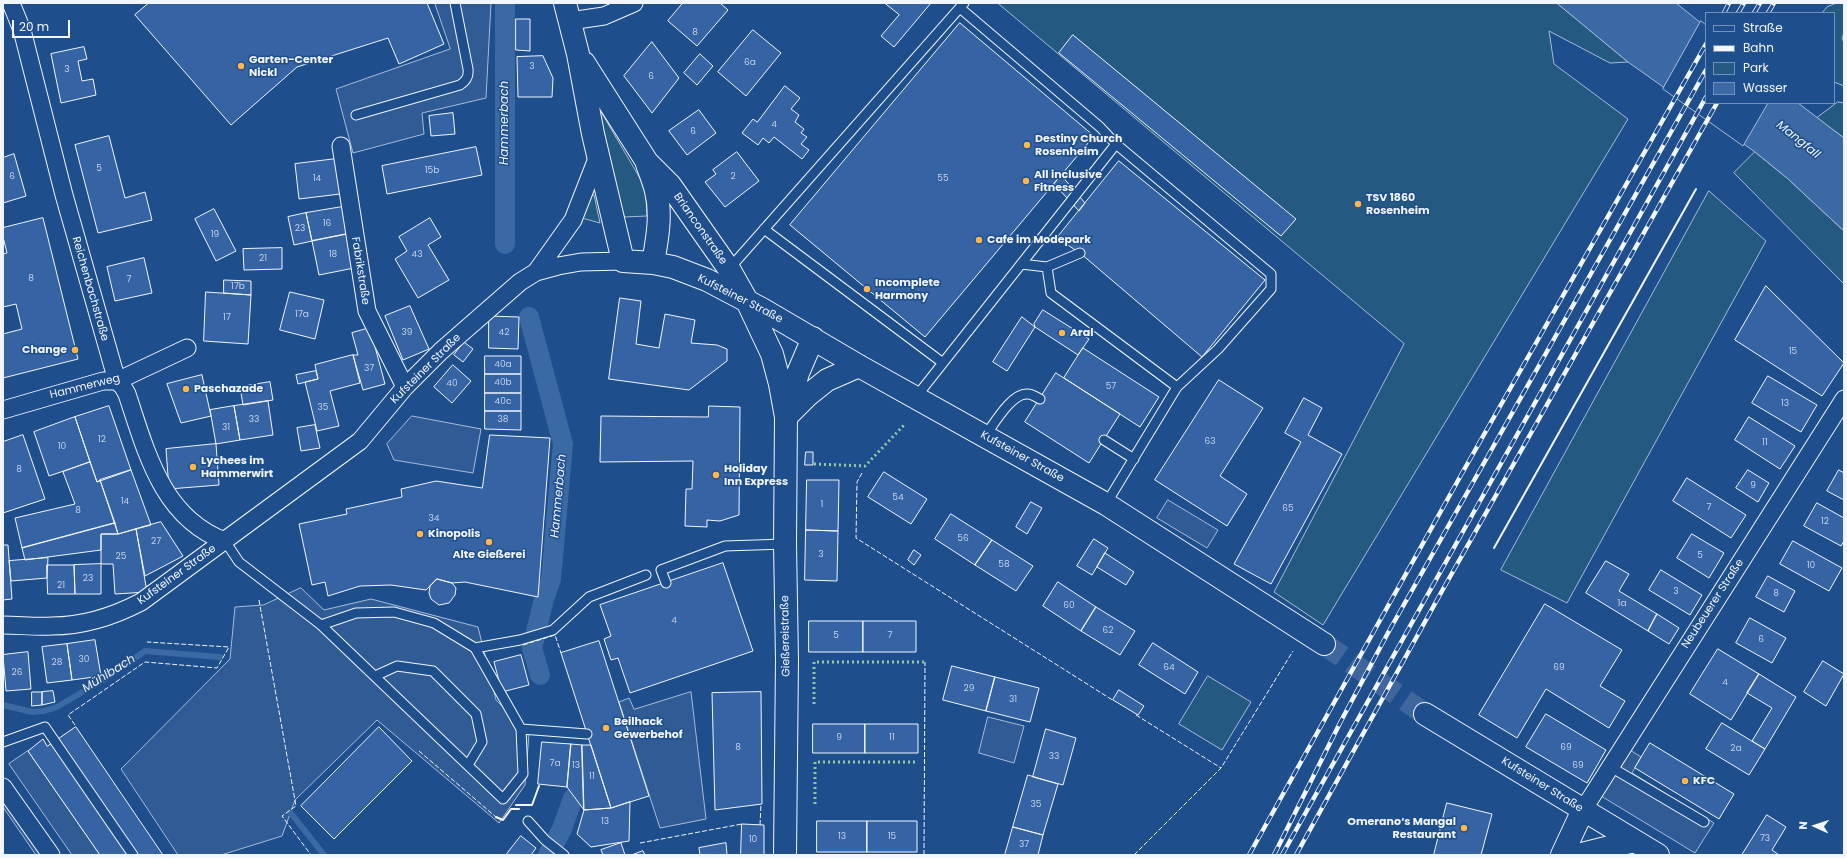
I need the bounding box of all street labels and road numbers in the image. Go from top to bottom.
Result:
street label: Brianconstraße [670,191,730,267]
street label: Reichenbachstraße [69,235,111,343]
street label: Fabrikstraße [348,236,372,306]
street label: Kufsteiner Straße [695,272,785,326]
street label: Kufsteiner Straße [388,331,464,407]
street label: Hammerweg [49,372,121,402]
street label: Kufsteiner Straße [978,429,1066,485]
street label: Kufsteiner Straße [135,542,219,608]
street label: Neubeuerer Straße [1679,557,1747,651]
street label: Gießereistraße [779,595,793,677]
street label: Kufsteiner Straße [1499,755,1585,815]

